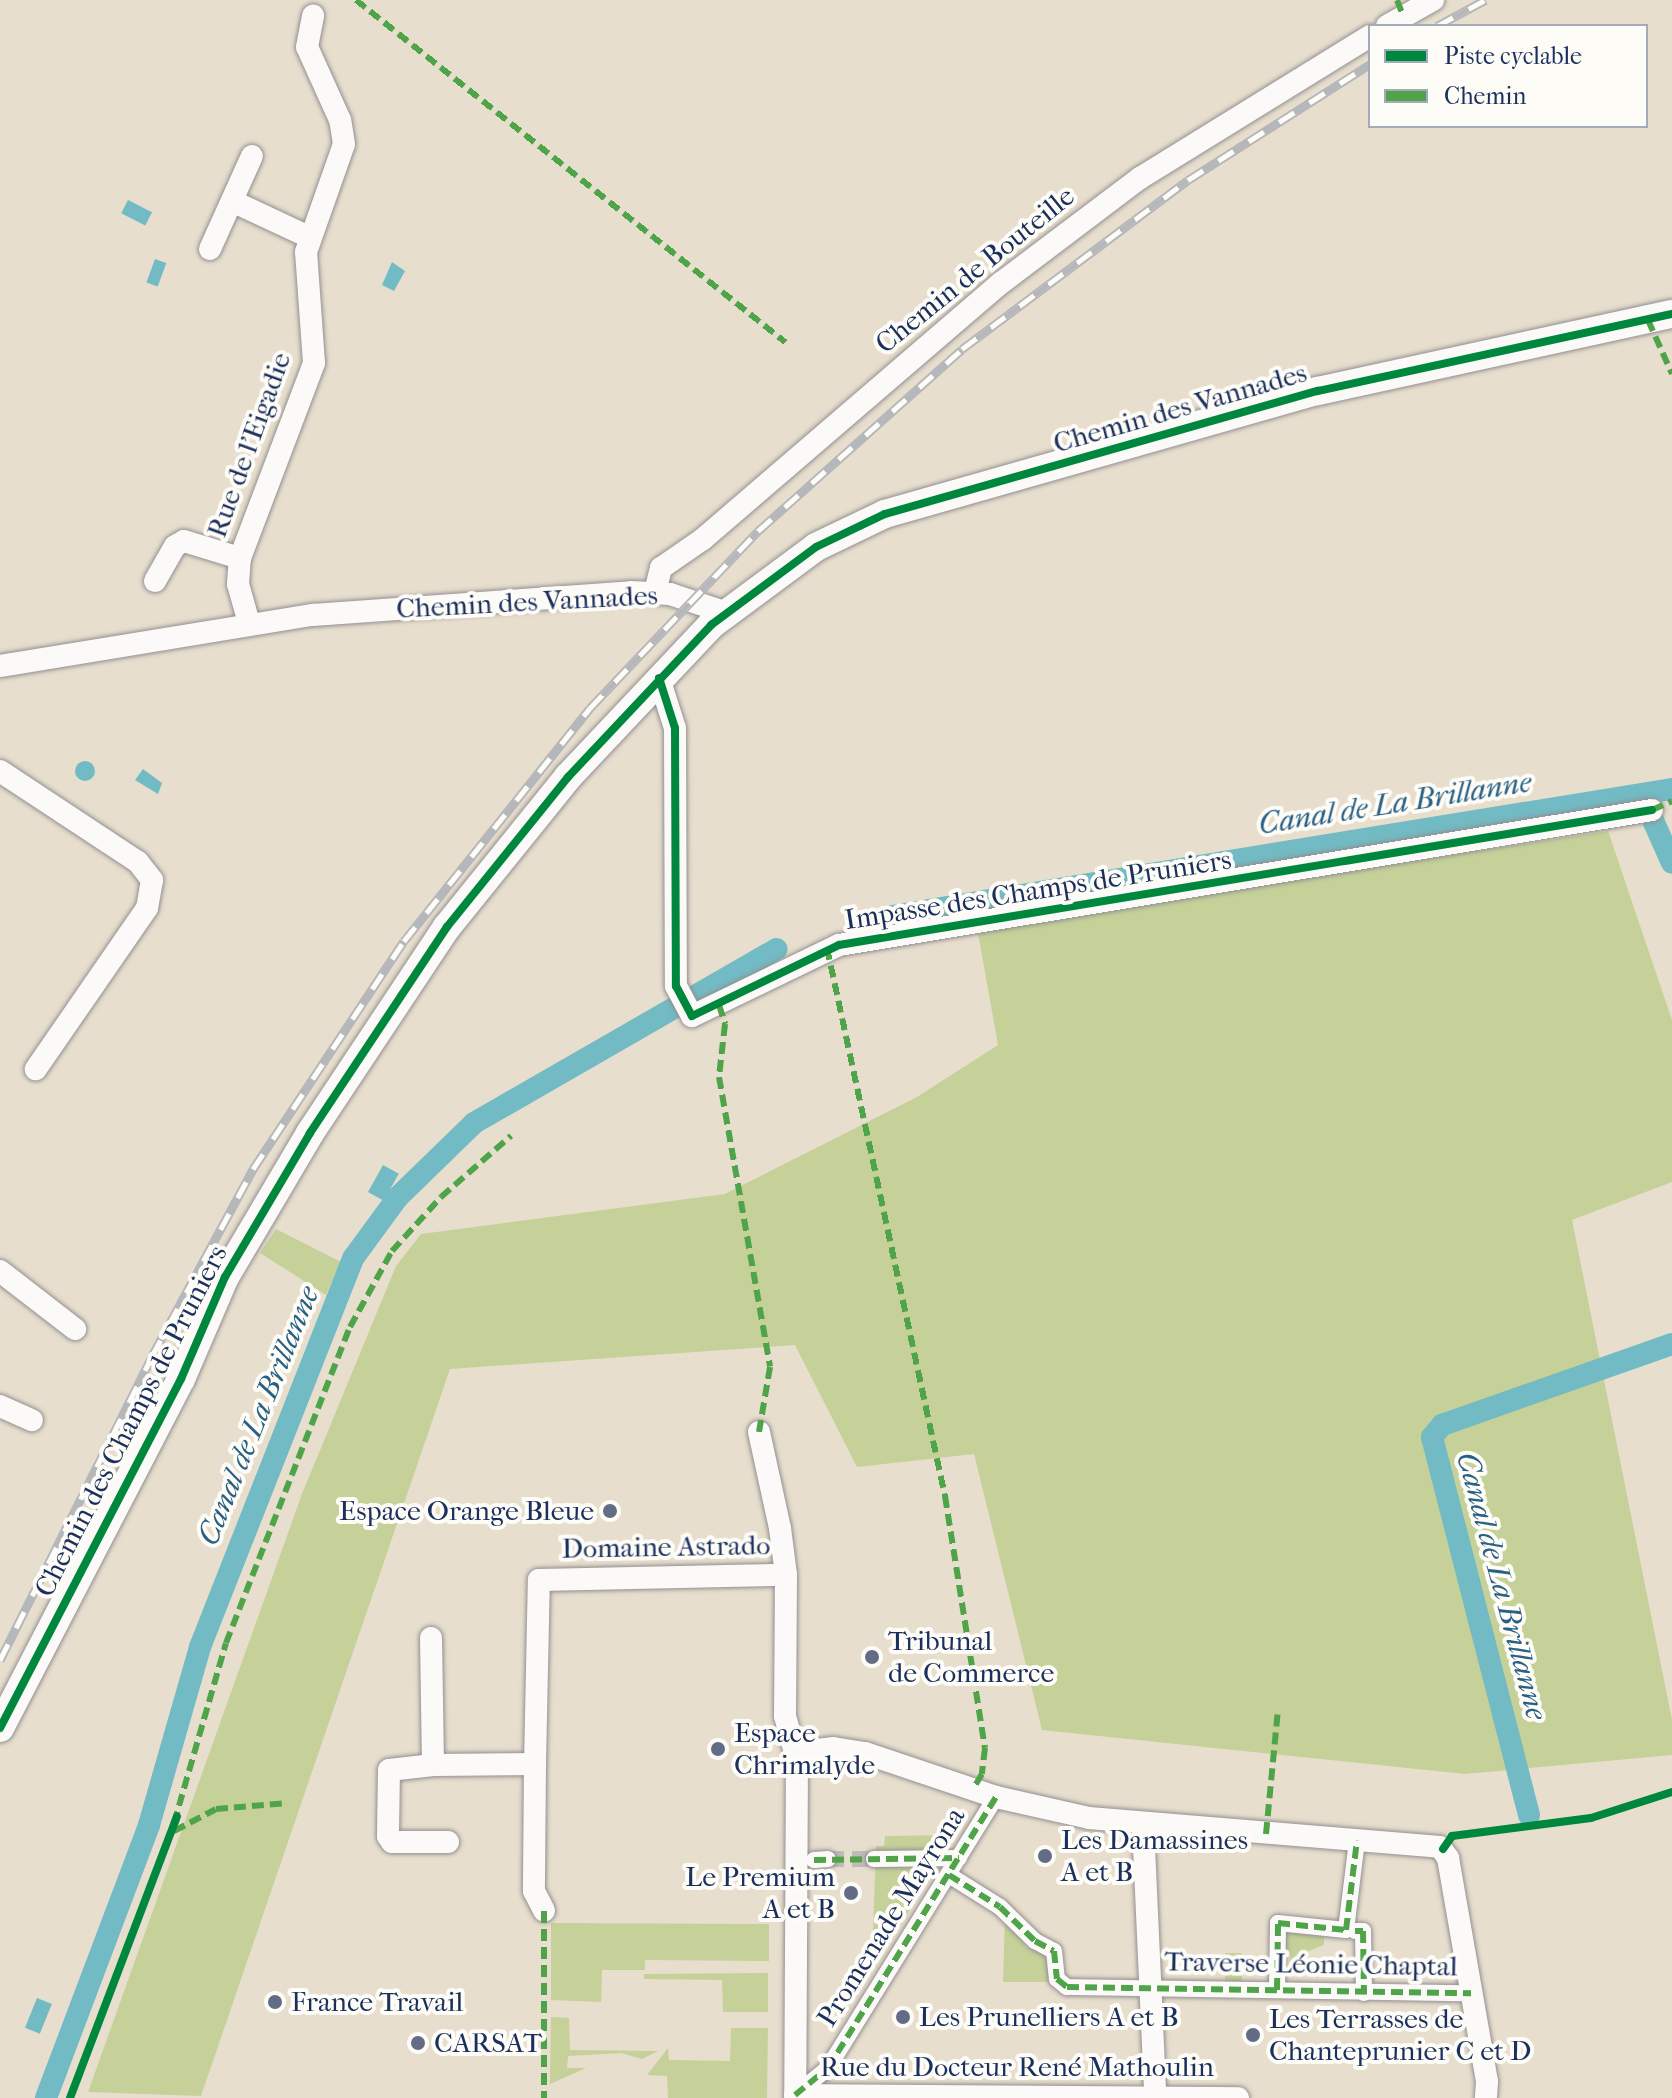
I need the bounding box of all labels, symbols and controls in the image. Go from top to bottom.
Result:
legend [1368,24,1648,128]
text: Piste cyclable [1444,42,1582,70]
text: Chemin [1444,82,1526,110]
street label: Chemin de Bouteille [869,179,1081,361]
street label: Rue de l'Eigadie [200,348,298,542]
street label: Chemin des Vannades [1050,356,1310,460]
street label: Chemin des Vannades [395,578,659,626]
water label: Canal de La Brillanne [1256,765,1534,843]
street label: Impasse des Champs de Pruniers [842,843,1234,937]
street label: Chemin des Champs de Pruniers [27,1240,235,1602]
water label: Canal de La Brillanne [191,1282,327,1550]
water label: Canal de La Brillanne [1448,1448,1554,1724]
place label: Espace Orange Bleue [339,1494,594,1528]
marker: Espace Orange Bleue [601,1502,619,1520]
street label: Domaine Astrado [561,1528,771,1566]
place label: Tribunal de Commerce [888,1624,1054,1690]
marker: Tribunal de Commerce [863,1648,881,1666]
place label: Espace Chrimalyde [734,1716,875,1782]
marker: Espace Chrimalyde [709,1740,727,1758]
street label: Promenade Mayrona [810,1801,972,2033]
place label: Les Damassines A et B [1061,1823,1248,1889]
marker: Les Damassines A et B [1036,1847,1054,1865]
place label: Le Premium A et B [685,1860,835,1926]
marker: Le Premium A et B [842,1884,860,1902]
street label: Traverse Léonie Chaptal [1164,1945,1458,1983]
place label: France Travail [291,1985,463,2019]
marker: France Travail [266,1993,284,2011]
place label: Les Prunelliers A et B [919,2000,1179,2034]
place label: Les Terrasses de Chanteprunier C et D [1269,2002,1531,2068]
marker: Les Prunelliers A et B [894,2008,912,2026]
place label: CARSAT [434,2026,542,2060]
marker: Les Terrasses de Chanteprunier C et D [1244,2026,1262,2044]
marker: CARSAT [409,2034,427,2052]
street label: Rue du Docteur René Mathoulin [820,2050,1214,2084]

